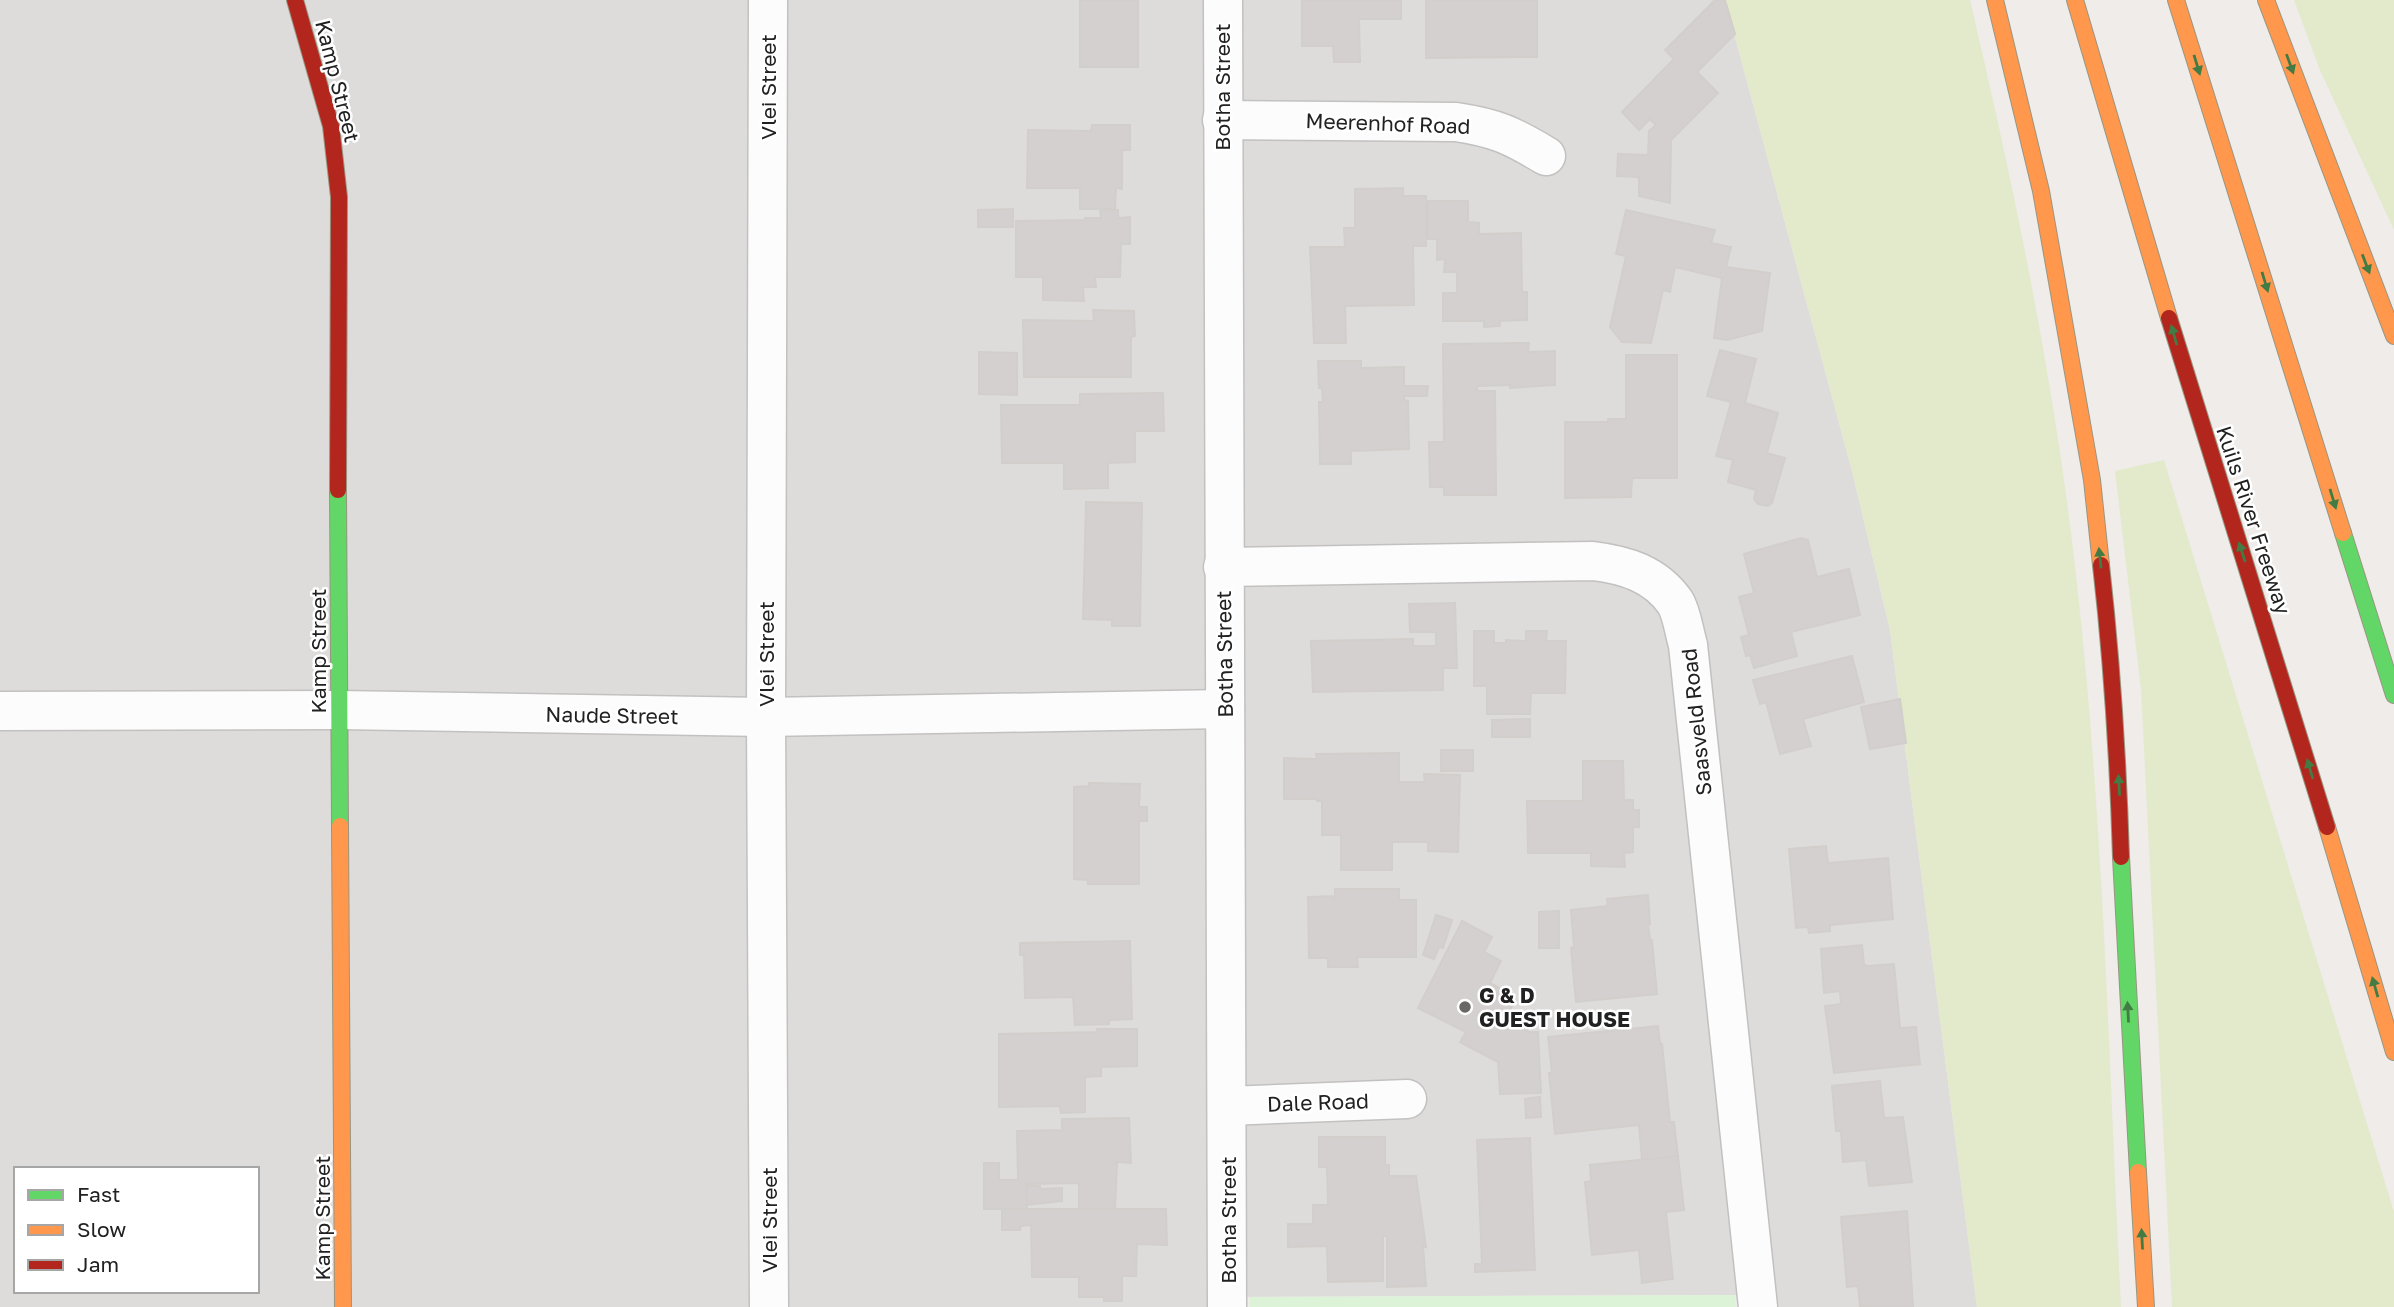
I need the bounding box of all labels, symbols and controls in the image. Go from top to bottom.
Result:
street label: Kamp Street [310,17,366,145]
street label: Botha Street [1209,23,1235,151]
street label: Vlei Street [755,34,781,140]
one-way arrow [2285,53,2296,74]
one-way arrow [2192,55,2203,76]
street label: Meerenhof Road [1305,107,1471,139]
one-way arrow [2361,254,2372,275]
one-way arrow [2260,272,2271,293]
one-way arrow [2168,324,2178,345]
street label: Kuils River Freeway [2211,422,2297,618]
one-way arrow [2328,489,2338,510]
one-way arrow [2236,541,2247,562]
one-way arrow [2095,547,2106,569]
street label: Kamp Street [305,588,331,714]
street label: Botha Street [1210,590,1238,718]
street label: Vlei Street [753,601,779,707]
street label: Saasveld Road [1675,647,1717,797]
street label: Naude Street [545,701,679,729]
one-way arrow [2305,758,2315,779]
one-way arrow [2113,773,2124,795]
one-way arrow [2369,976,2379,997]
place label: G & D GUEST HOUSE [1479,982,1630,1032]
marker: G & D GUEST HOUSE [1457,999,1473,1015]
one-way arrow [2123,1001,2134,1023]
street label: Dale Road [1267,1087,1369,1117]
street label: Kamp Street [309,1155,335,1281]
street label: Botha Street [1215,1156,1241,1284]
legend [14,1167,259,1293]
street label: Vlei Street [756,1167,782,1273]
text: Fast [77,1181,120,1207]
text: Slow [77,1216,126,1242]
one-way arrow [2136,1228,2147,1250]
text: Jam [77,1251,119,1277]

